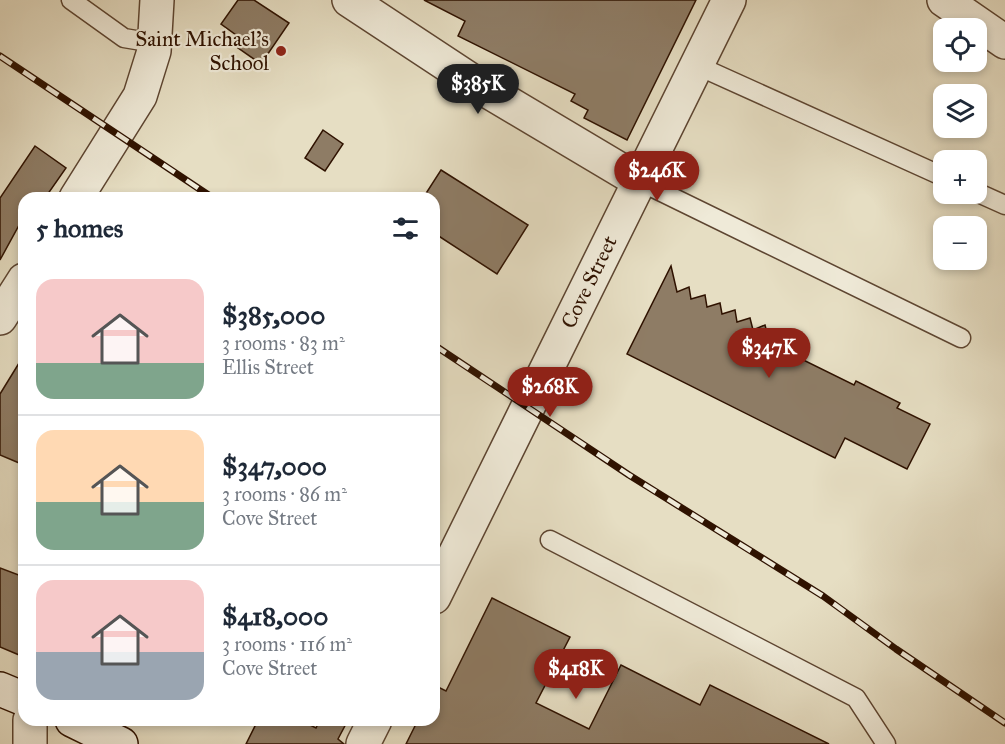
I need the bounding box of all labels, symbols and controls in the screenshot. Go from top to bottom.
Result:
map controls [933,18,987,270]
button: locate [933,18,987,72]
place label: Saint Michael's School [135,26,269,76]
marker: Saint Michael's School [274,44,288,58]
pin: $385K [436,64,520,115]
text: $385K [451,71,505,95]
button: layers [933,84,987,138]
button: + [933,150,987,204]
pin: $246K [615,151,699,202]
text: $246K [628,158,686,182]
text: 5 homes [36,212,123,244]
icon: filters [389,212,422,245]
button: − [933,216,987,270]
street label: Cove Street [555,231,623,333]
text: $385,000 [222,299,325,331]
icon: home [84,303,156,375]
pin: $347K [727,328,811,379]
text: 3 rooms · 83 m² [222,331,345,355]
text: $347K [741,335,797,359]
text: Ellis Street [222,355,314,379]
pin: $268K [508,367,592,418]
text: $268K [522,374,578,398]
text: $347,000 [222,450,327,482]
icon: home [84,454,156,526]
text: 3 rooms · 86 m² [222,482,347,506]
text: Cove Street [222,506,317,530]
text: $418,000 [222,600,328,632]
icon: home [84,604,156,676]
text: 3 rooms · 116 m² [222,632,352,656]
pin: $418K [534,649,618,700]
text: Cove Street [222,656,317,680]
text: $418K [548,656,604,680]

